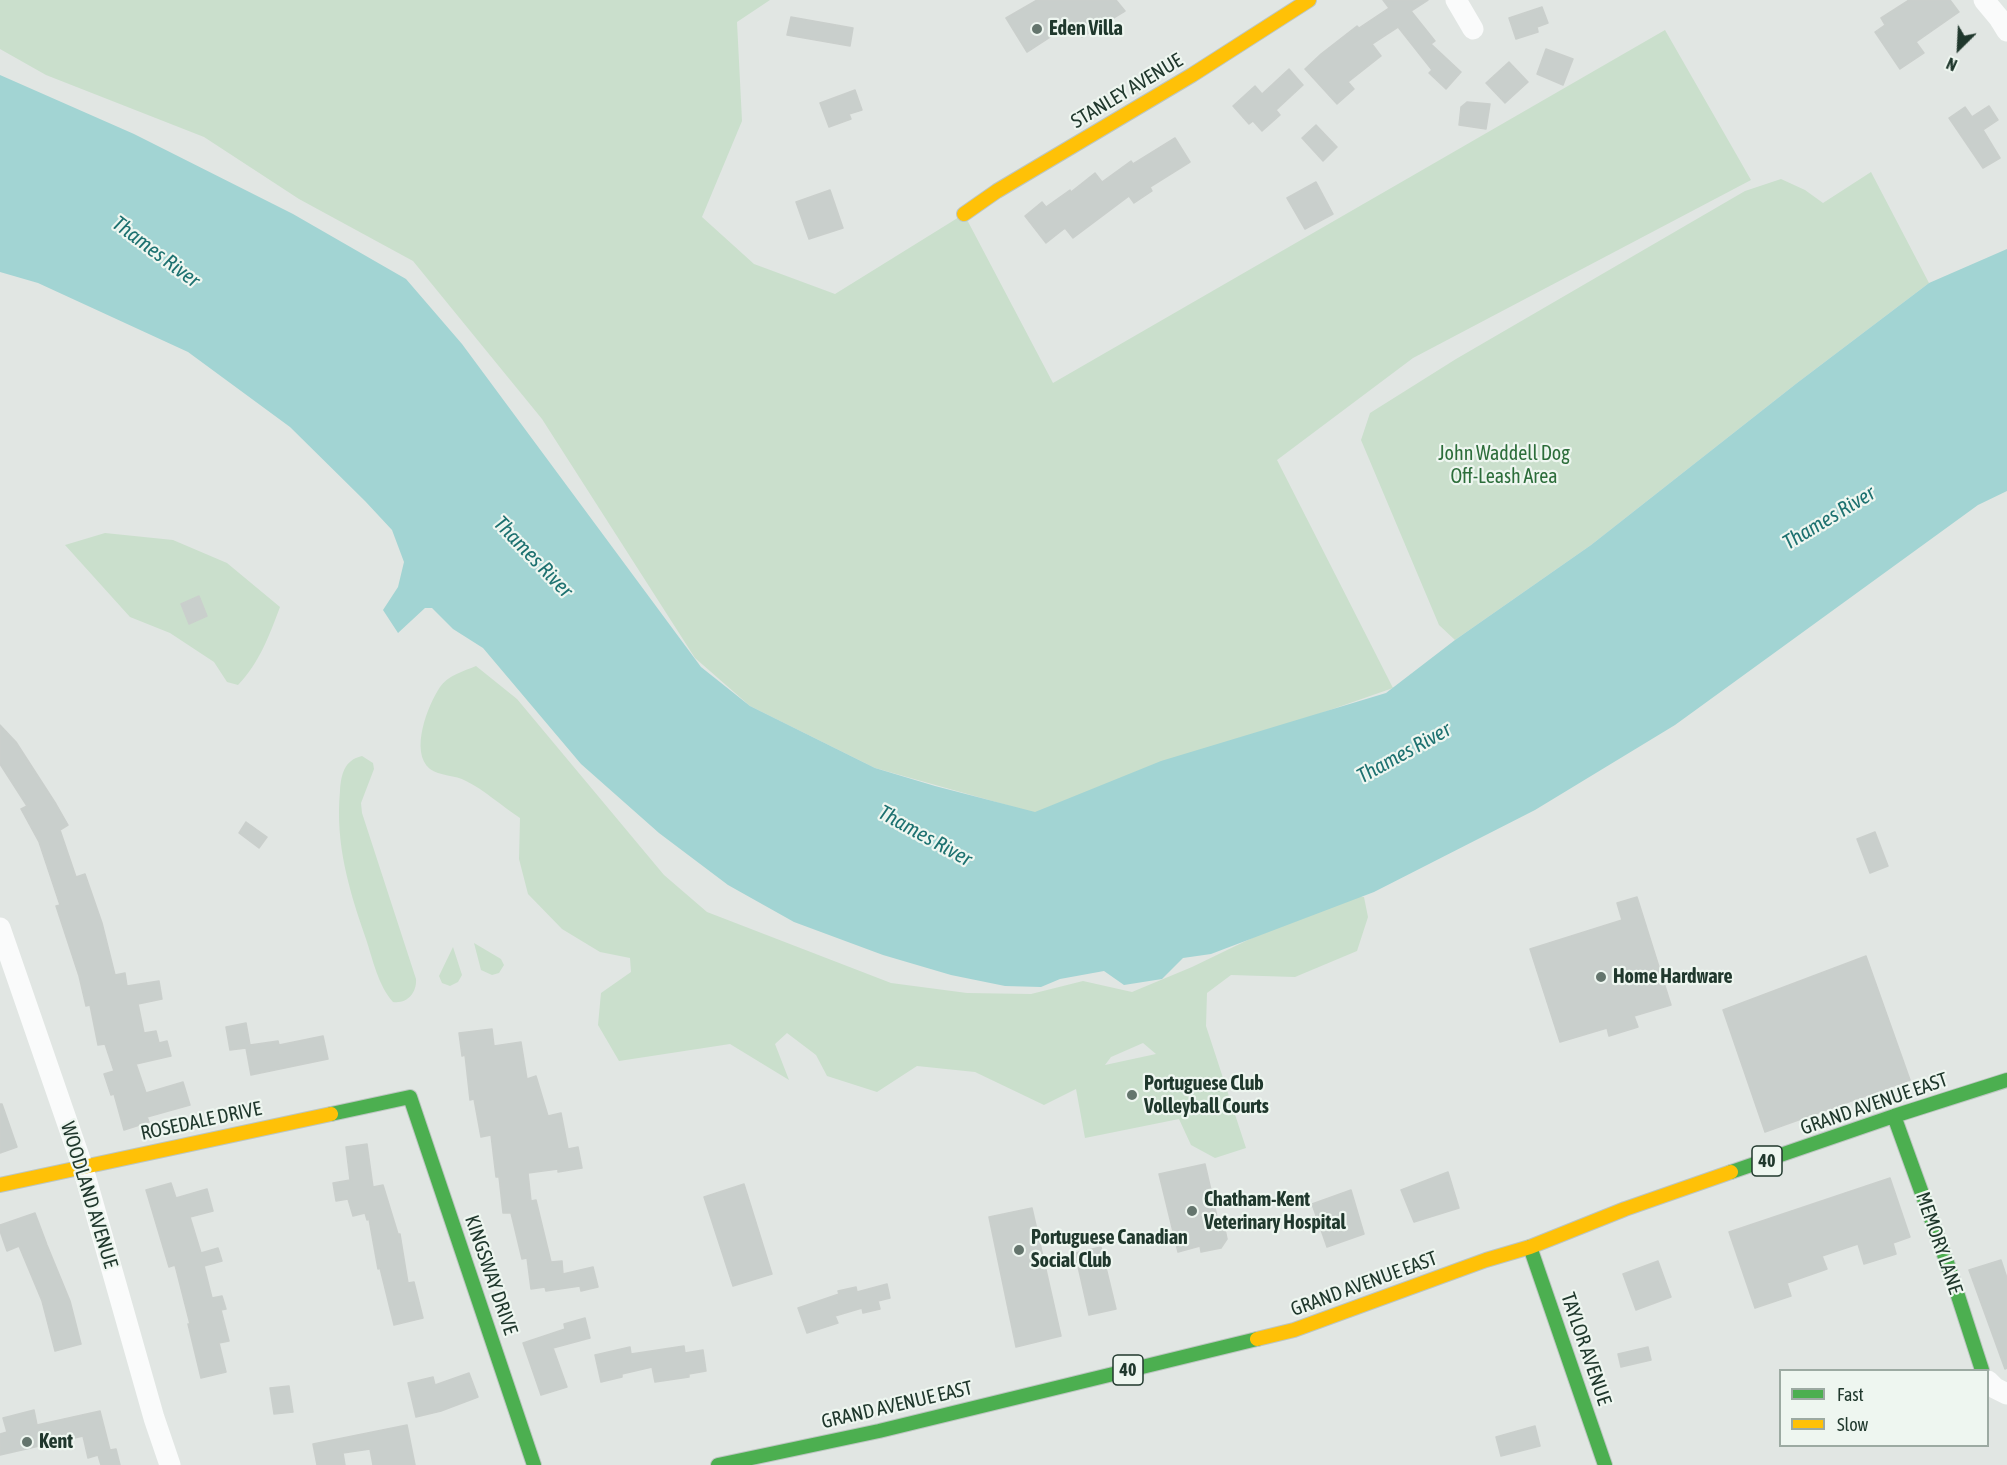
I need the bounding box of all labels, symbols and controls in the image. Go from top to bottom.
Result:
place label: Eden Villa [1049,17,1123,41]
north arrow [1929,18,1989,78]
marker: Eden Villa [1030,22,1044,36]
street label: STANLEY AVENUE [1067,48,1187,134]
text: N [1944,54,1960,75]
water label: Thames River [107,211,205,293]
park label: John Waddell Dog Off-Leash Area [1438,442,1570,489]
water label: Thames River [1778,481,1880,555]
water label: Thames River [488,511,578,603]
water label: Thames River [1353,717,1455,789]
water label: Thames River [874,800,976,872]
place label: Home Hardware [1613,965,1733,989]
marker: Home Hardware [1594,970,1608,984]
street label: GRAND AVENUE EAST [1797,1068,1951,1140]
place label: Portuguese Club Volleyball Courts [1144,1072,1269,1119]
marker: Portuguese Club Volleyball Courts [1125,1088,1139,1102]
street label: ROSEDALE DRIVE [138,1096,264,1146]
street label: WOODLAND AVENUE [55,1119,123,1271]
road number: 40 [1752,1146,1782,1176]
place label: Chatham-Kent Veterinary Hospital [1204,1188,1346,1235]
street label: MEMORY LANE [1910,1189,1968,1297]
marker: Chatham-Kent Veterinary Hospital [1185,1204,1199,1218]
street label: KINGSWAY DRIVE [459,1212,523,1338]
place label: Portuguese Canadian Social Club [1031,1226,1188,1273]
marker: Portuguese Canadian Social Club [1012,1243,1026,1257]
street label: GRAND AVENUE EAST [1287,1246,1441,1322]
street label: TAYLOR AVENUE [1556,1290,1616,1408]
road number: 40 [1113,1355,1143,1385]
legend [1779,1369,1989,1447]
street label: GRAND AVENUE EAST [819,1376,975,1434]
text: Fast [1837,1384,1864,1405]
text: Slow [1837,1414,1868,1435]
place label: Kent [39,1430,73,1454]
marker: Kent [20,1435,34,1449]

